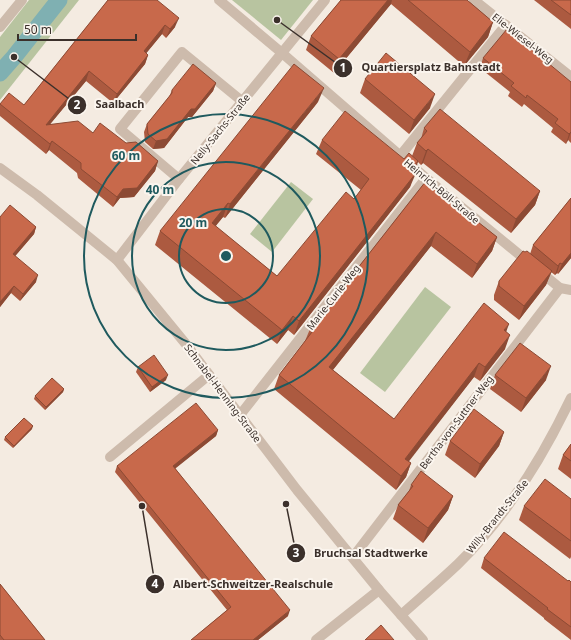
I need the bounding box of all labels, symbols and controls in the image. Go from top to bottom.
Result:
street label: Elie-Wiesel-Weg [489,10,557,66]
scale bar [18,16,136,42]
text: 50 m [24,21,52,38]
callout: Quartiersplatz Bahnstadt [333,56,508,79]
text: 1 [340,59,346,76]
text: Quartiersplatz Bahnstadt [361,59,501,74]
street label: Nelly-Sachs-Straße [187,90,253,167]
callout: Saalbach [67,93,152,116]
text: 2 [74,96,81,113]
text: Saalbach [96,96,144,111]
text: 60 m [112,147,140,164]
street label: Heinrich-Böll-Straße [401,155,483,227]
text: 40 m [146,181,174,198]
text: 20 m [179,214,207,231]
centre of rings [219,249,233,263]
street label: Marie-Curie-Weg [303,261,363,333]
street label: Schnabel-Henning-Straße [181,341,265,445]
street label: Bertha-von-Suttner-Weg [416,372,496,472]
street label: Willy-Brandt-Straße [463,476,531,556]
callout: Bruchsal Stadtwerke [286,541,436,564]
text: 3 [293,544,300,561]
text: Bruchsal Stadtwerke [314,545,428,560]
callout: Albert-Schweitzer-Realschule [145,572,341,595]
text: 4 [152,575,159,592]
text: Albert-Schweitzer-Realschule [173,576,333,591]

